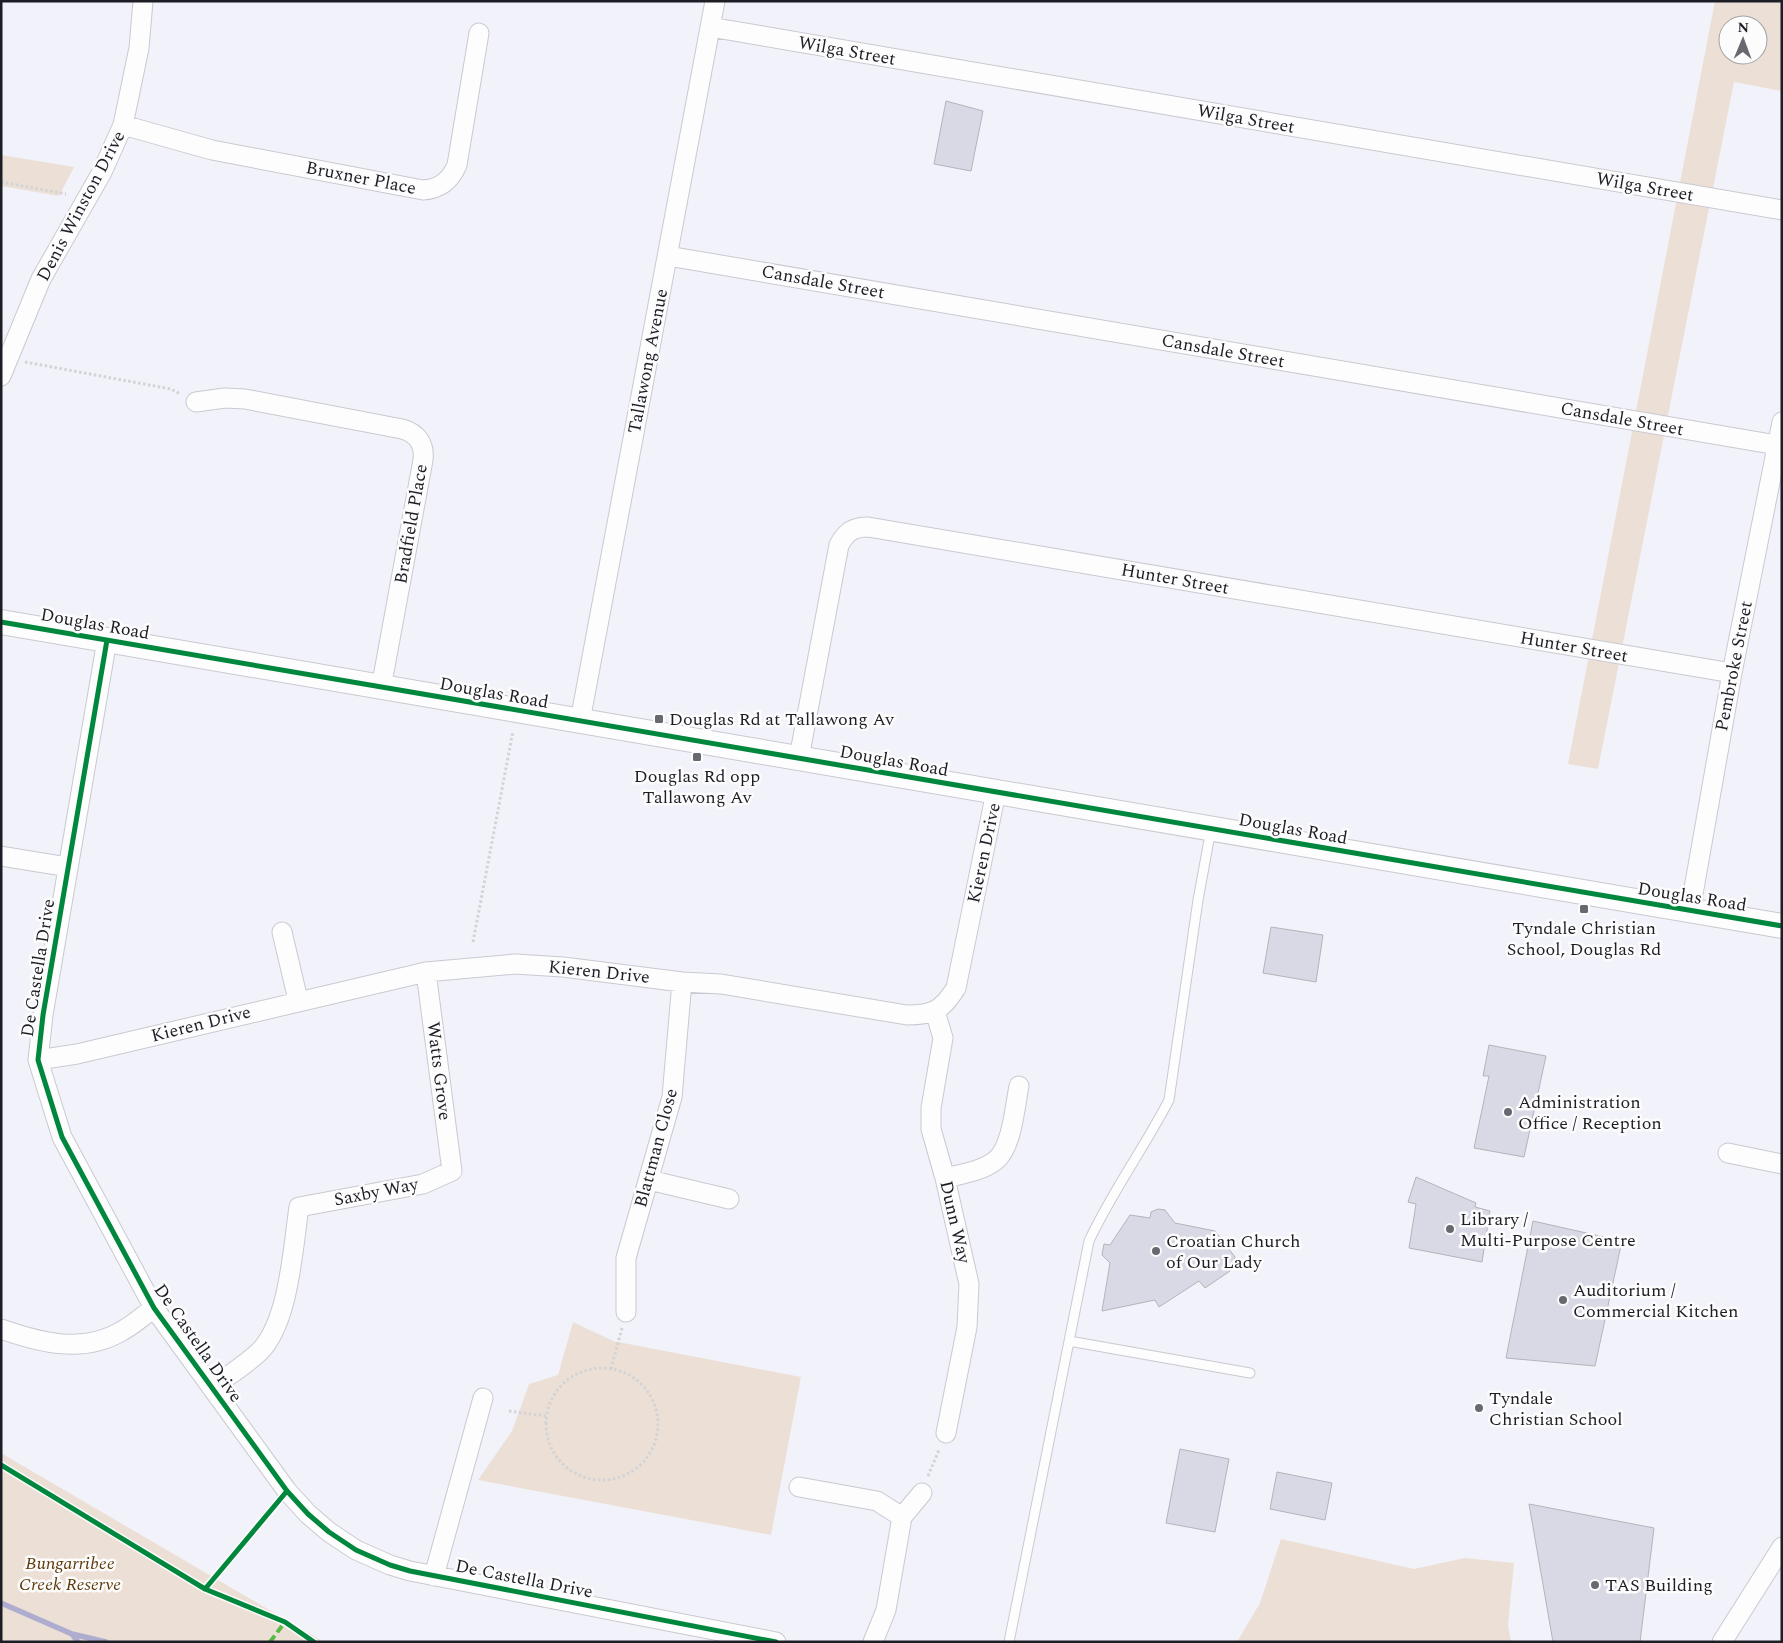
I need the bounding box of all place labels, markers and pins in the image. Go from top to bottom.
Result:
place label: Douglas Rd at Tallawong Av [669,706,895,733]
marker: Douglas Rd at Tallawong Av [653,713,665,725]
marker: Douglas Rd opp Tallawong Av [691,751,703,763]
place label: Douglas Rd opp Tallawong Av [634,763,760,811]
marker: Tyndale Christian School, Douglas Rd [1578,903,1590,915]
place label: Tyndale Christian School, Douglas Rd [1507,915,1661,963]
place label: Administration Office / Reception [1518,1089,1662,1137]
marker: Administration Office / Reception [1502,1106,1514,1118]
place label: Library / Multi-Purpose Centre [1460,1206,1636,1254]
marker: Library / Multi-Purpose Centre [1444,1223,1456,1235]
place label: Croatian Church of Our Lady [1166,1228,1301,1276]
marker: Croatian Church of Our Lady [1150,1245,1162,1257]
place label: Auditorium / Commercial Kitchen [1573,1277,1738,1325]
marker: Auditorium / Commercial Kitchen [1557,1294,1569,1306]
place label: Tyndale Christian School [1489,1385,1623,1433]
marker: Tyndale Christian School [1473,1402,1485,1414]
place label: TAS Building [1605,1572,1713,1599]
marker: TAS Building [1589,1579,1601,1591]

